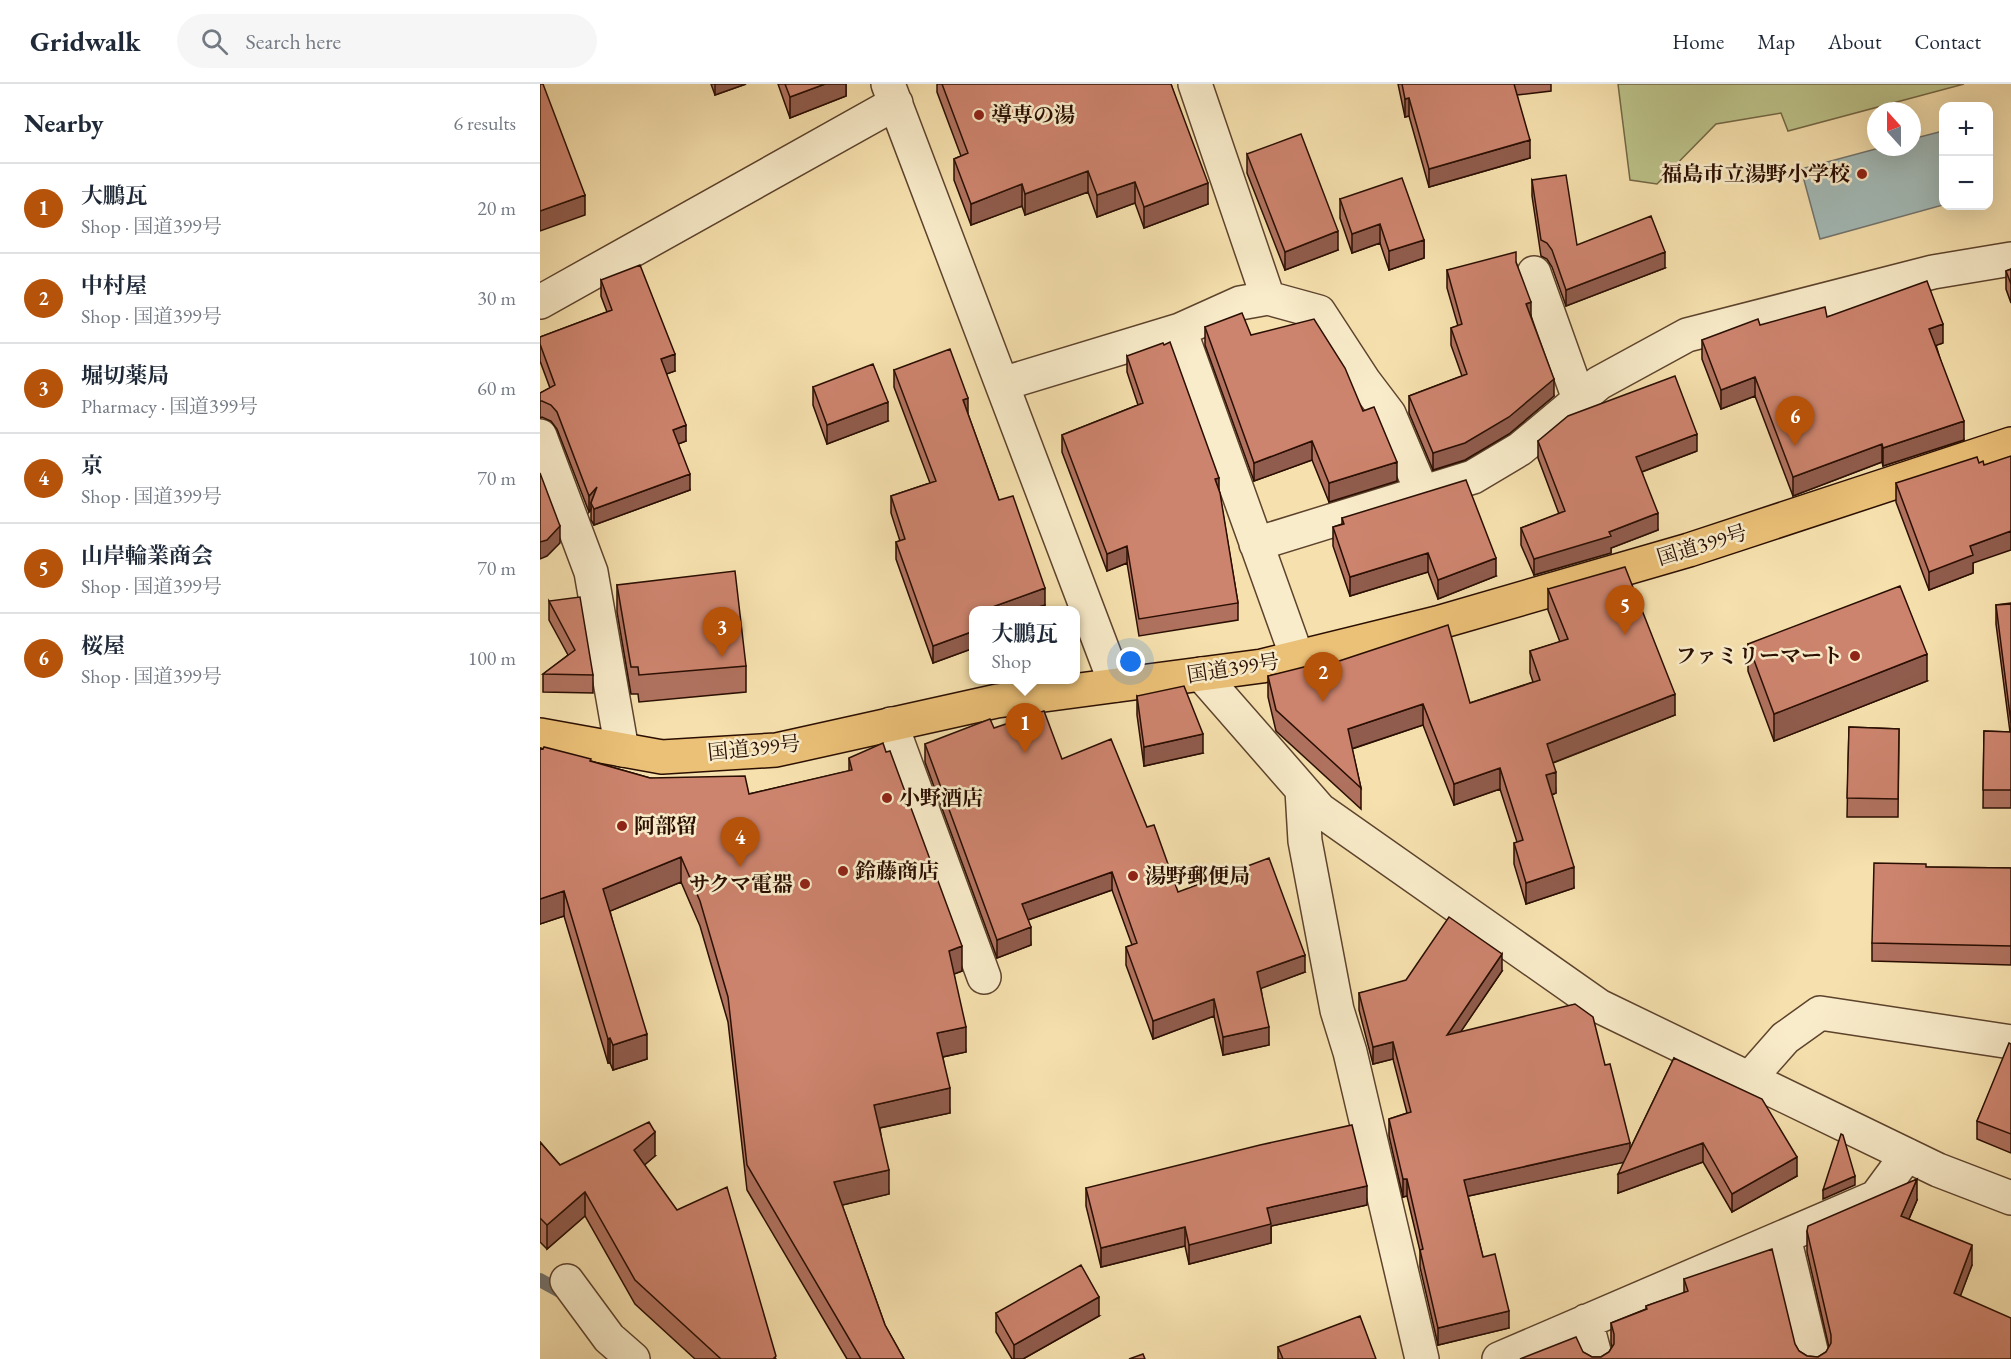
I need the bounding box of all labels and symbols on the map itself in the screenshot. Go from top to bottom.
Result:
place label: 導専の湯 [991,101,1075,128]
north arrow [1867,102,1921,156]
marker: 導専の湯 [972,108,986,122]
place label: 福島市立湯野小学校 [1661,160,1850,187]
marker: 福島市立湯野小学校 [1855,167,1869,181]
pin: 6 [1776,396,1814,446]
street label: 国道399号 [1653,518,1750,571]
pin: 5 [1606,586,1644,635]
pin: 3 [702,608,741,657]
place label: ファミリーマート [1675,642,1843,669]
your location [1116,647,1145,676]
street label: 国道399号 [1185,647,1281,688]
marker: ファミリーマート [1848,649,1862,663]
pin: 2 [1304,652,1342,702]
pin: 1 [1006,704,1044,753]
street label: 国道399号 [706,729,802,766]
place label: 小野酒店 [899,784,983,811]
marker: 小野酒店 [880,791,894,805]
place label: 阿部留 [634,812,697,839]
pin: 4 [720,818,760,867]
marker: 阿部留 [615,819,629,833]
place label: 鈴藤商店 [855,857,939,884]
place label: 湯野郵便局 [1145,862,1250,889]
marker: 鈴藤商店 [836,864,850,878]
marker: 湯野郵便局 [1126,869,1140,883]
place label: サクマ電器 [689,870,793,897]
marker: サクマ電器 [798,877,812,891]

